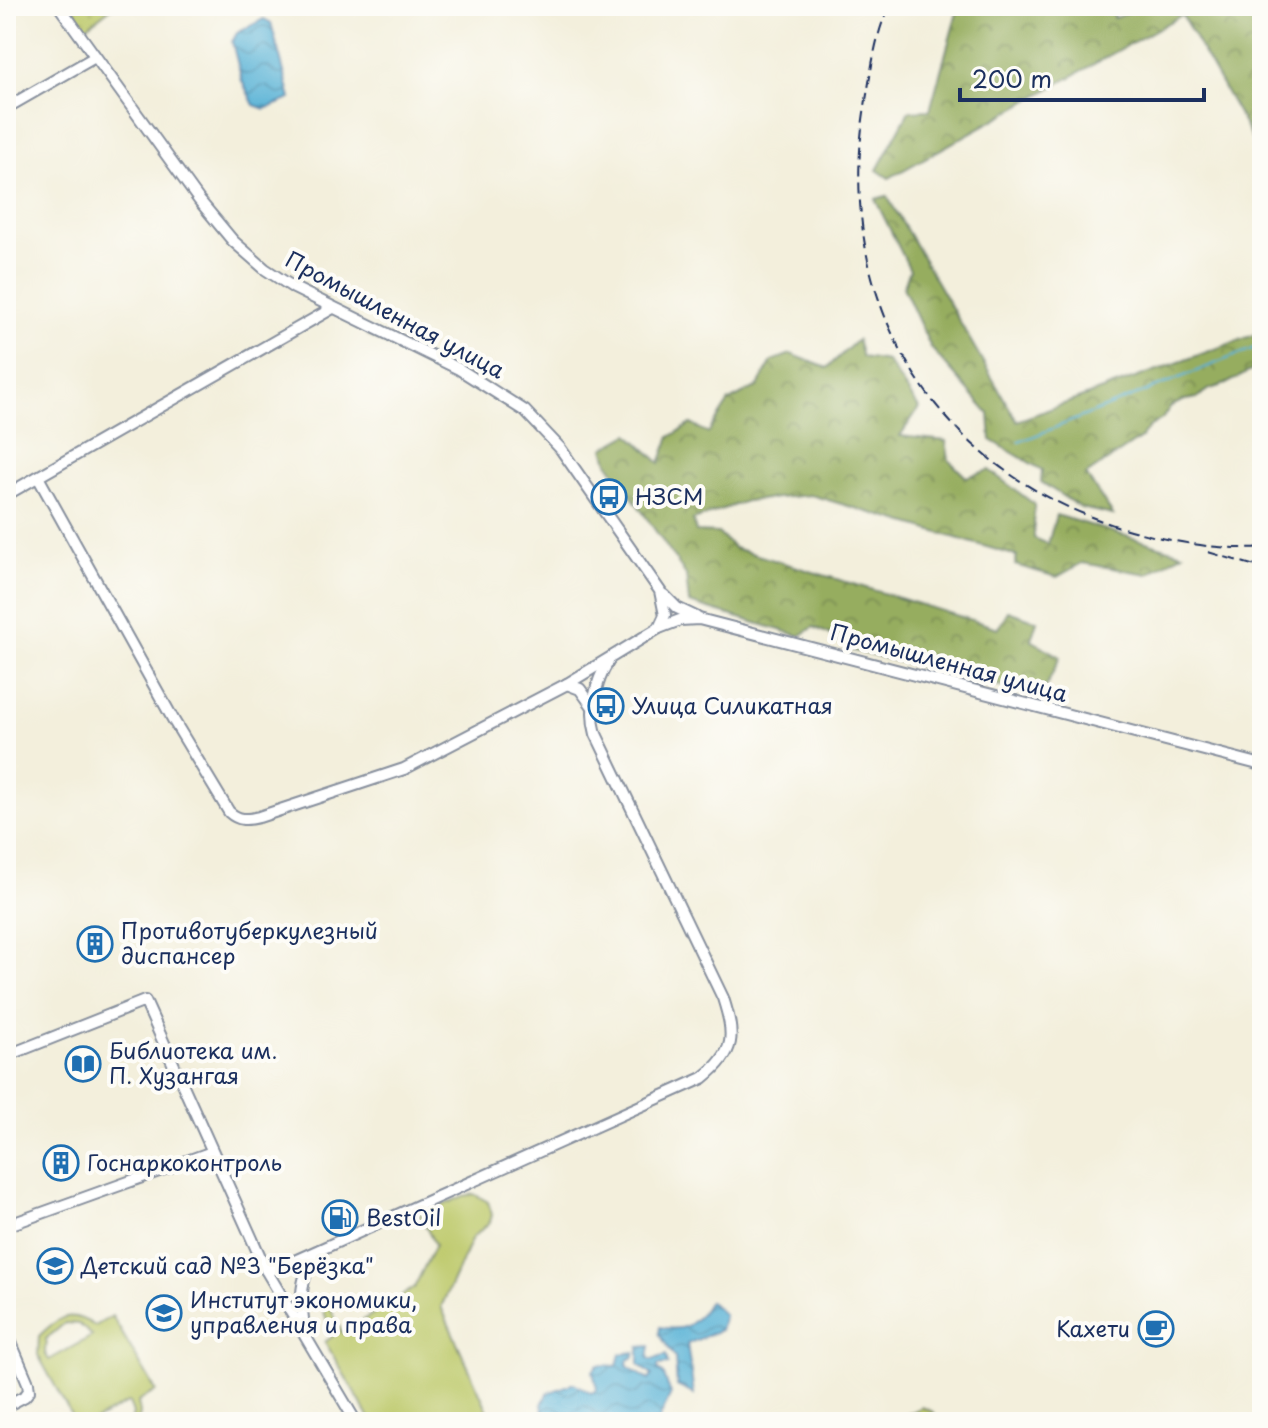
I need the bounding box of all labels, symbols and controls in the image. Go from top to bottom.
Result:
scale bar [960,52,1204,102]
text: 200 m [972,60,1052,96]
street label: Промышленная улица [280,242,511,386]
bus stop icon: НЗСМ [590,478,628,516]
place label: НЗСМ [635,479,703,512]
street label: Промышленная улица [827,614,1072,709]
bus stop icon: Улица Силикатная [587,687,625,725]
place label: Улица Силикатная [632,688,833,721]
place label: Противотуберкулезный диспансер [121,913,378,971]
building icon: Противотуберкулезный диспансер [76,925,114,963]
place label: Библиотека им. П. Хузангая [109,1033,278,1091]
library icon: Библиотека им. П. Хузангая [64,1045,102,1083]
building icon: Госнаркоконтроль [42,1144,80,1182]
place label: Госнаркоконтроль [87,1145,282,1178]
fuel station icon: BestOil [321,1199,359,1237]
place label: BestOil [366,1200,441,1233]
school or university icon: Детский сад №3 "Берёзка" [36,1247,74,1285]
place label: Детский сад №3 "Берёзка" [80,1248,374,1281]
place label: Институт экономики, управления и права [190,1282,417,1340]
school or university icon: Институт экономики, управления и права [145,1294,183,1332]
cafe icon: Кахети [1137,1310,1175,1348]
place label: Кахети [1056,1311,1130,1344]

